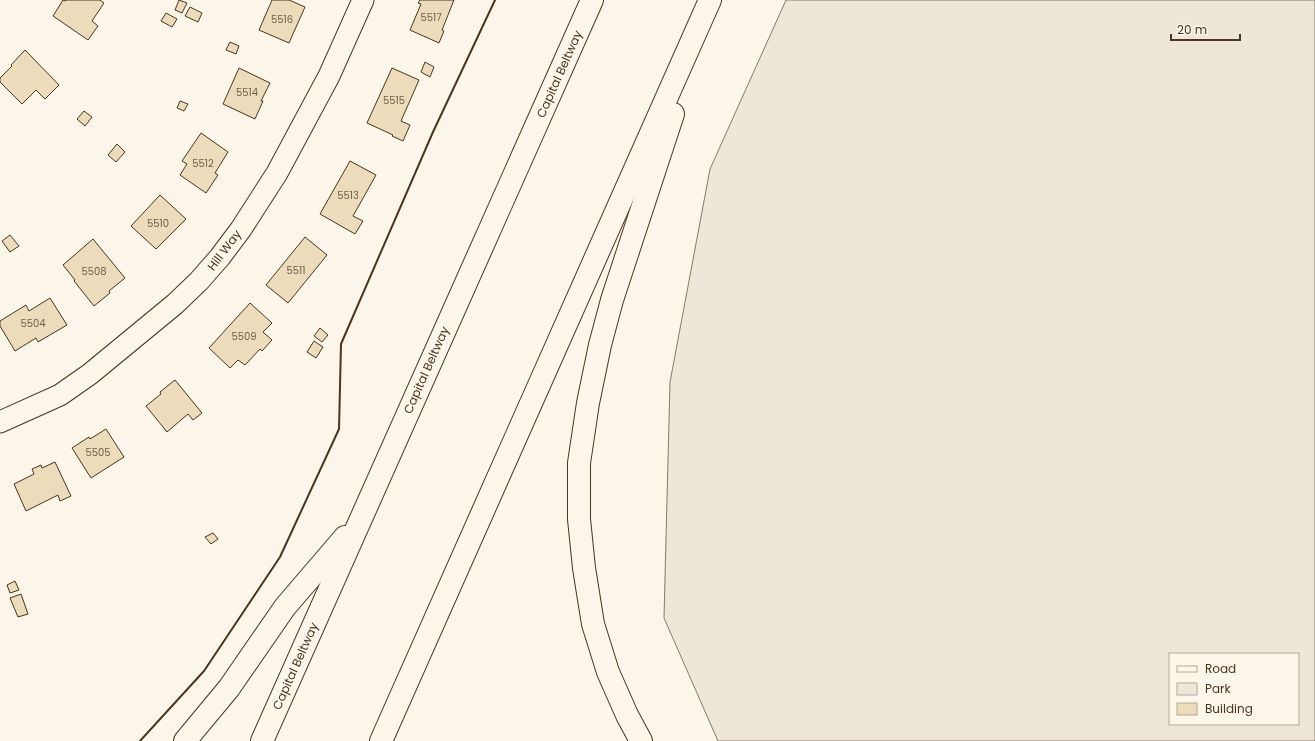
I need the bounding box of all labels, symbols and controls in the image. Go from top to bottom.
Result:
house number: 5517 [420,10,442,25]
house number: 5516 [271,12,293,27]
scale bar [1171,16,1240,42]
text: 20 m [1177,21,1207,38]
street label: Capital Beltway [532,27,586,120]
house number: 5514 [236,85,258,100]
house number: 5515 [383,93,405,108]
house number: 5512 [192,156,214,171]
house number: 5513 [337,188,359,203]
house number: 5510 [147,216,169,231]
street label: Hill Way [203,226,245,274]
house number: 5511 [287,263,305,278]
house number: 5508 [81,264,107,279]
house number: 5504 [20,316,46,331]
street label: Capital Beltway [399,323,453,416]
house number: 5509 [231,329,257,344]
house number: 5505 [85,445,111,460]
street label: Capital Beltway [268,619,322,712]
legend [1169,653,1299,725]
text: Road [1205,660,1236,677]
text: Park [1205,680,1232,697]
text: Building [1205,700,1253,717]

